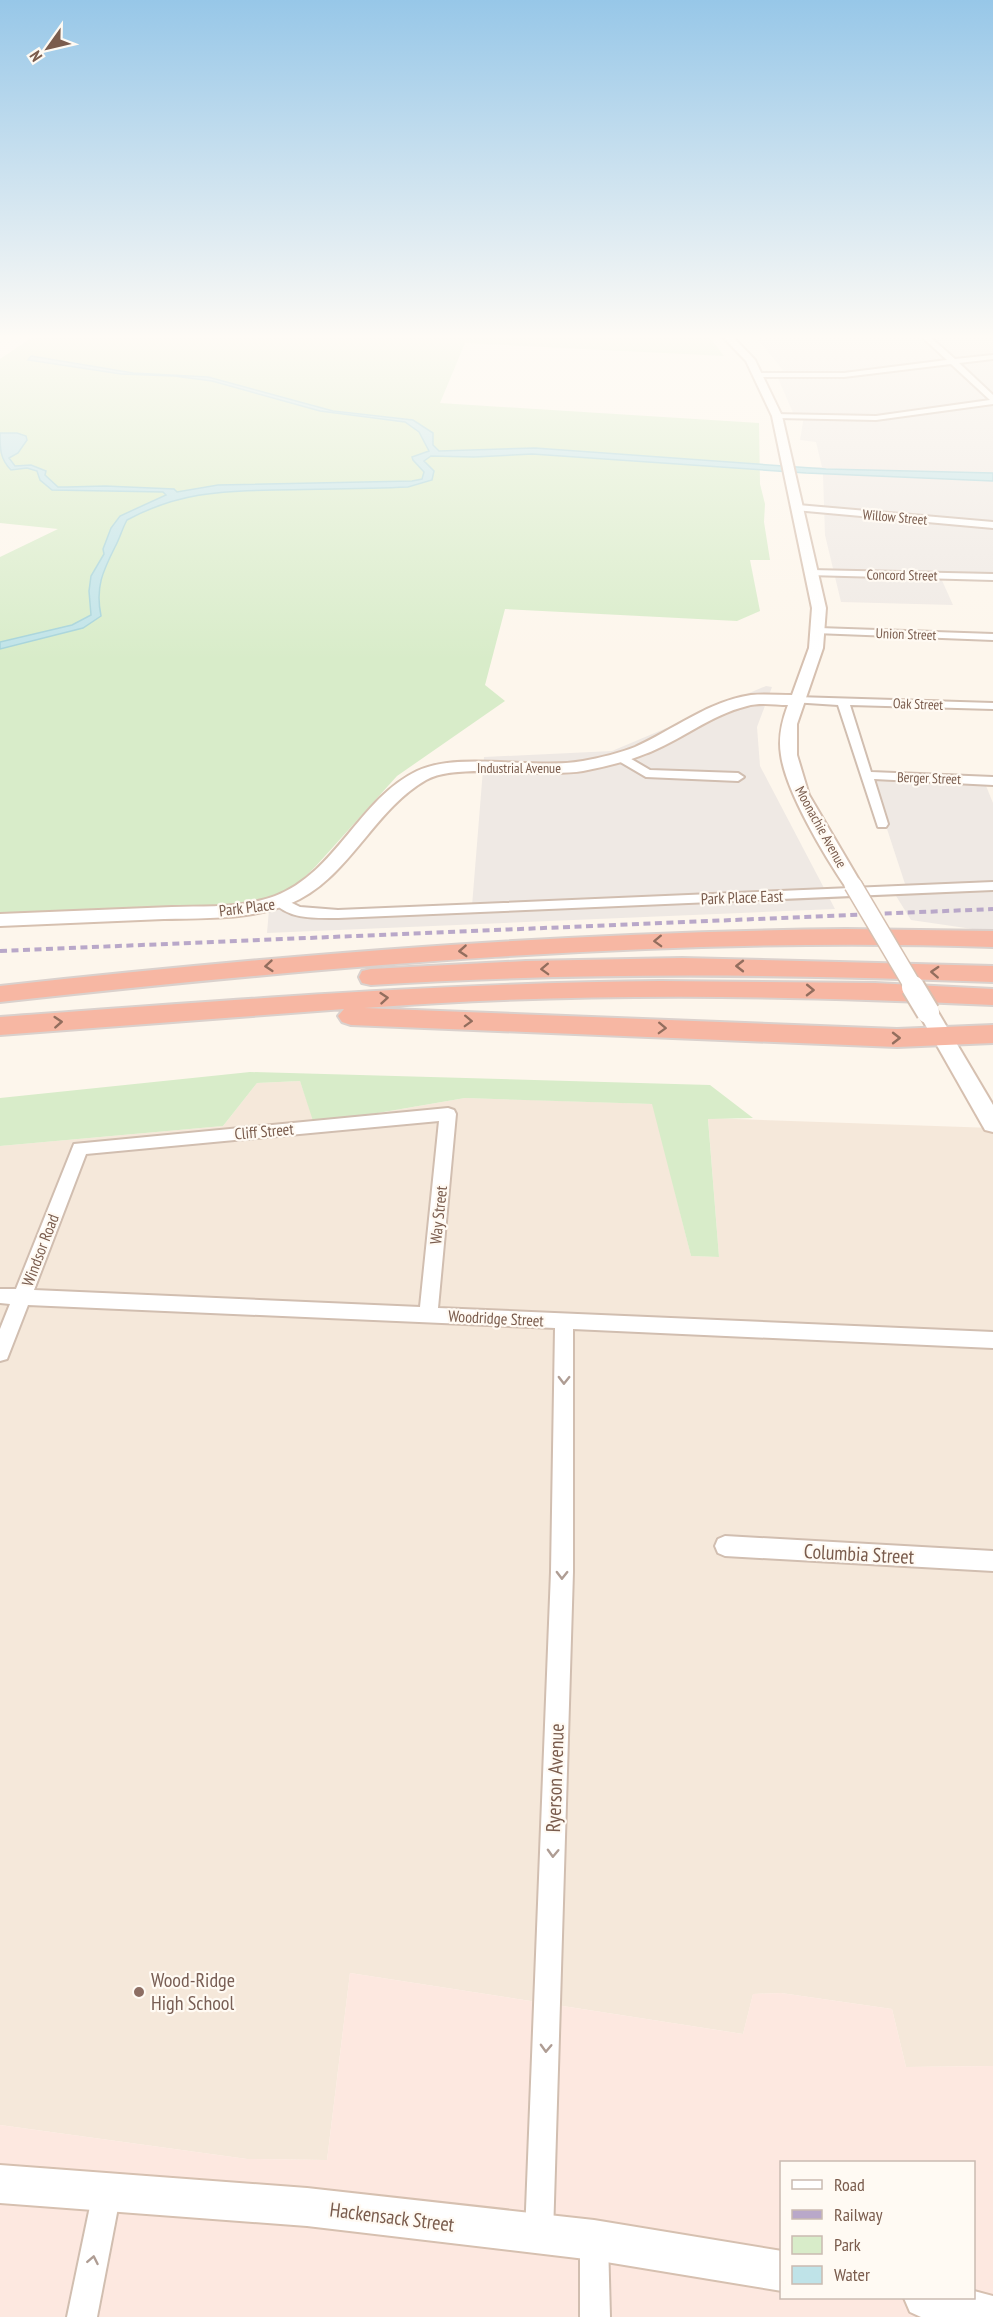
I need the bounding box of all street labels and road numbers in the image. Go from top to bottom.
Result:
street label: Willow Street [862,505,928,529]
street label: Concord Street [866,565,938,585]
street label: Union Street [875,624,937,644]
street label: Oak Street [893,694,944,714]
street label: Industrial Avenue [477,759,561,777]
street label: Berger Street [897,768,961,788]
street label: Moonachie Avenue [791,783,851,871]
street label: Park Place East [700,886,784,908]
street label: Park Place [218,894,276,920]
street label: Cliff Street [234,1118,295,1144]
street label: Way Street [425,1184,451,1245]
street label: Windsor Road [17,1211,63,1289]
street label: Woodridge Street [448,1306,545,1331]
street label: Columbia Street [803,1538,915,1570]
street label: Ryerson Avenue [540,1723,570,1833]
street label: Hackensack Street [328,2196,456,2238]

